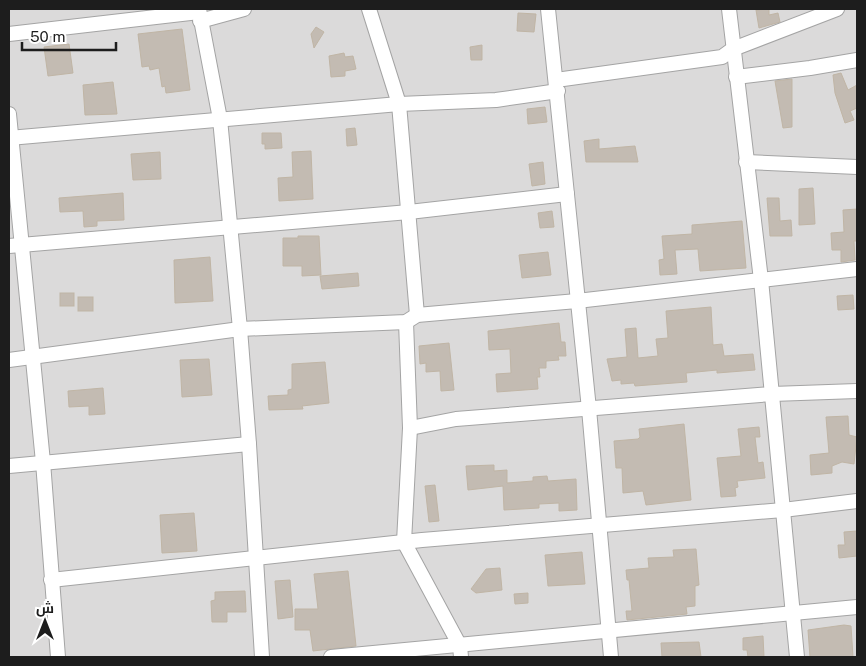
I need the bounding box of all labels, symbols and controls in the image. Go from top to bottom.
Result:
scale bar [22,20,116,52]
text: 50 m [30,28,65,45]
north arrow [20,596,70,646]
text: ش [36,600,54,617]

